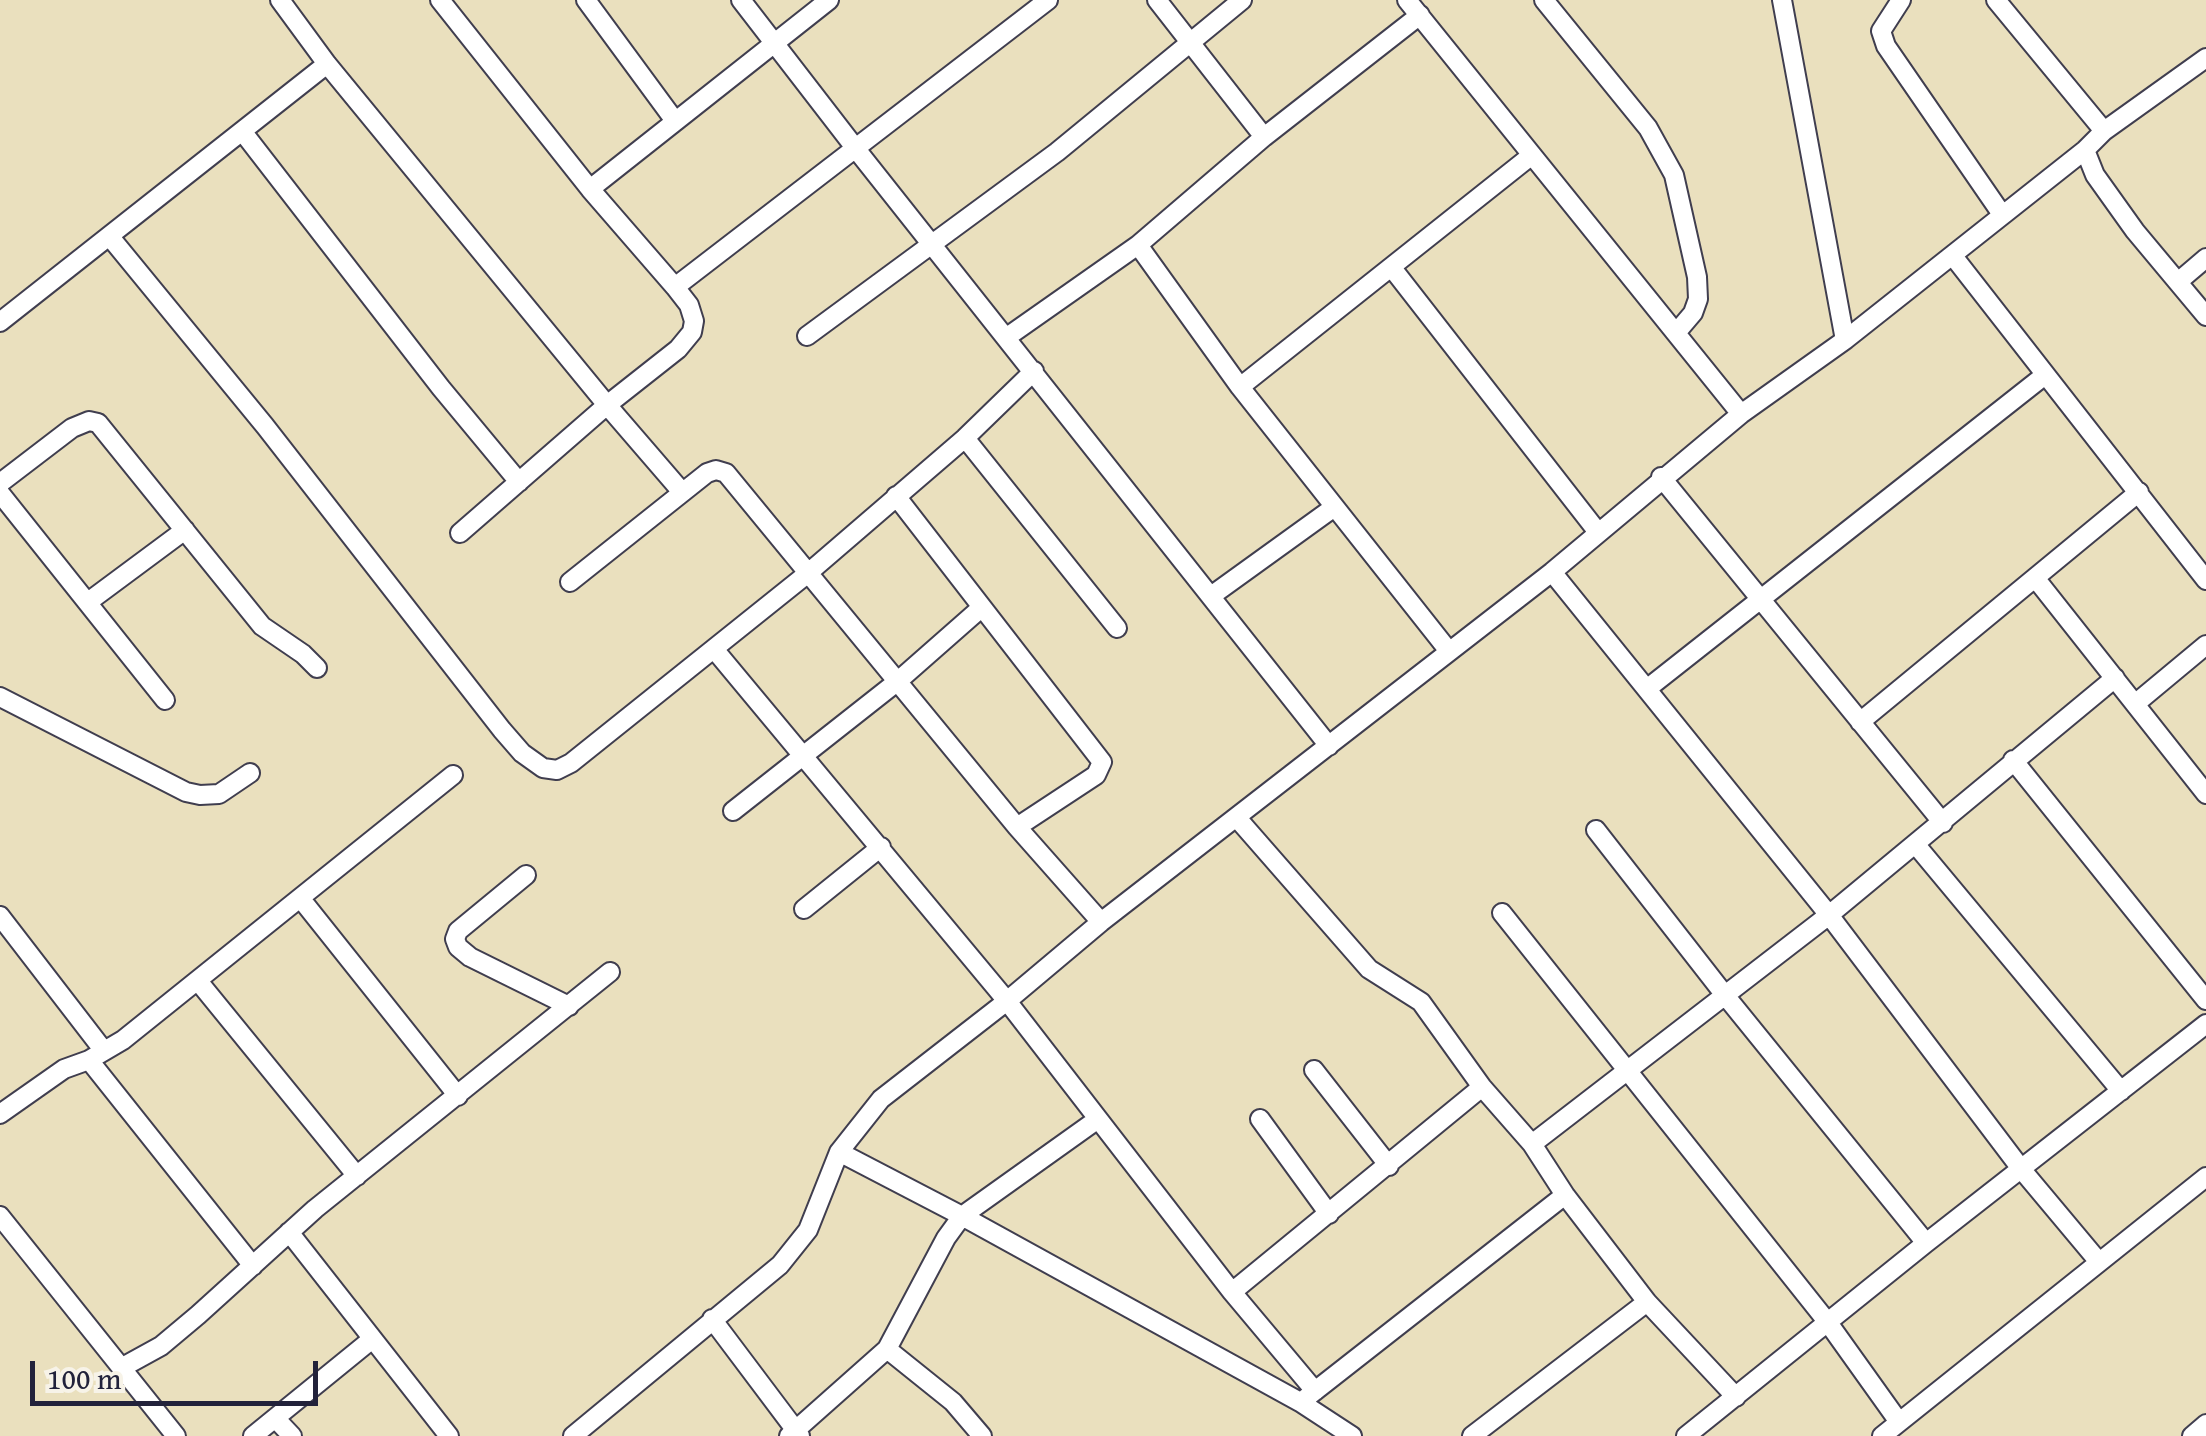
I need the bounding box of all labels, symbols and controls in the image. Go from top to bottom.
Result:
scale bar [35,1341,322,1403]
text: 100 m [47,1356,121,1400]

